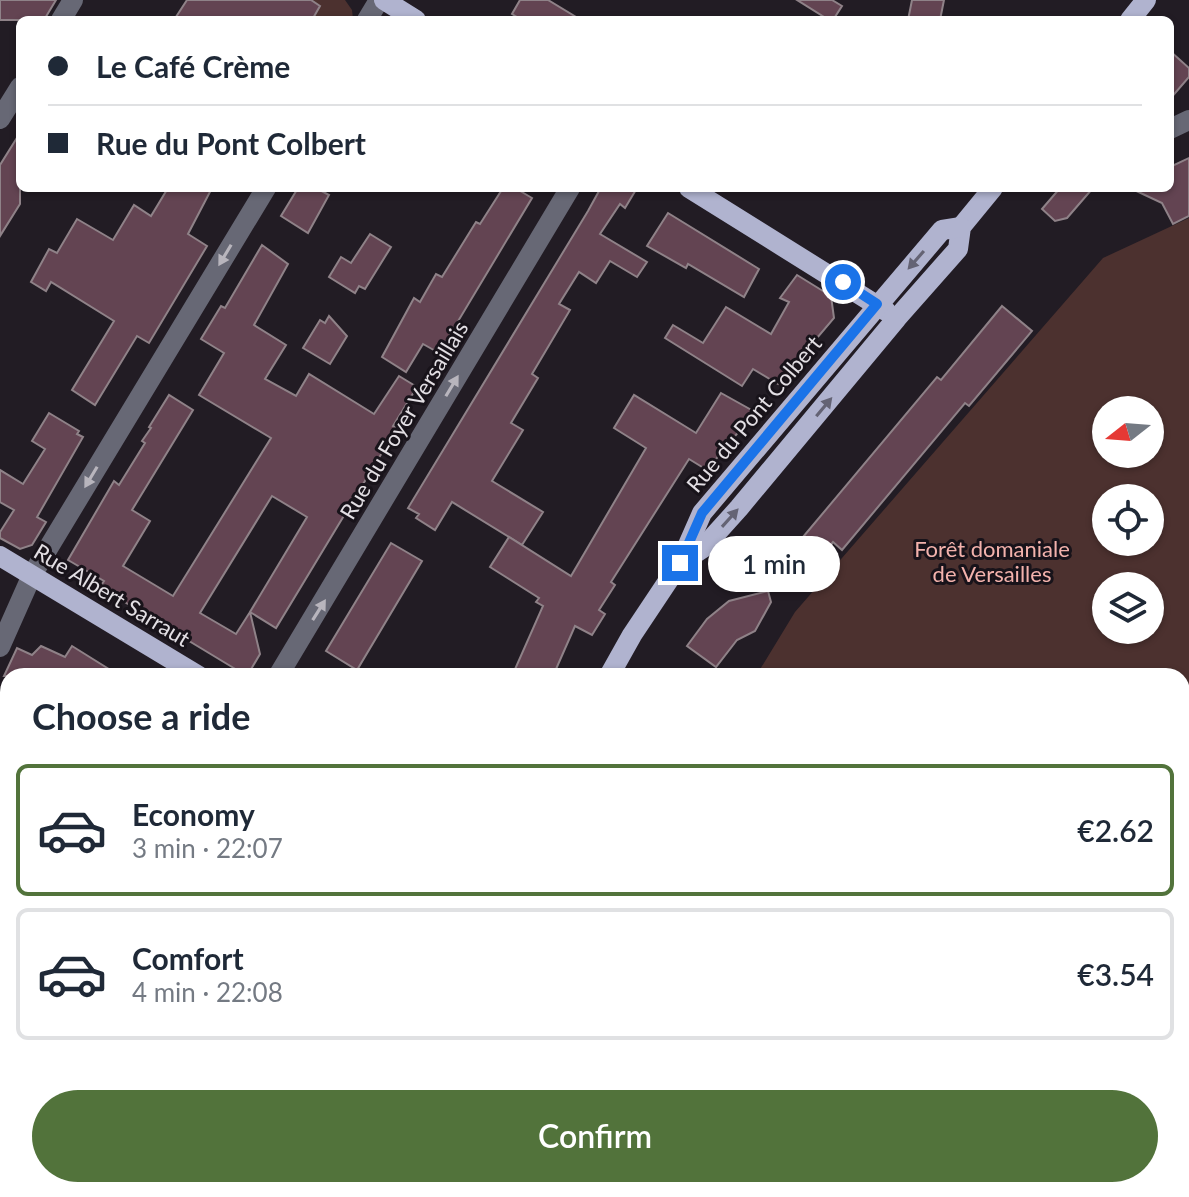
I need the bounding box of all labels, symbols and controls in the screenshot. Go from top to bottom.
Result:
text: Le Café Crème [96,48,290,84]
text: Rue du Pont Colbert [96,125,366,161]
one-way arrow [219,244,233,266]
one-way arrow [907,250,925,269]
route start [825,264,861,300]
street label: Rue du Foyer Versaillais [334,316,473,524]
street label: Rue du Pont Colbert [680,330,827,497]
one-way arrow [445,375,459,397]
north arrow [1092,396,1164,468]
map controls [1092,396,1164,644]
one-way arrow [815,397,832,417]
one-way arrow [84,466,98,488]
button: locate [1092,484,1164,556]
one-way arrow [721,509,739,528]
callout: 1 min [708,535,840,591]
park label: Forêt domaniale de Versailles [914,535,1070,587]
street label: Rue Albert Sarraut [29,537,195,652]
route end [662,545,698,581]
text: 1 min [742,548,806,580]
button: layers [1092,572,1164,644]
one-way arrow [312,599,326,621]
text: Choose a ride [32,694,251,738]
icon: car [36,794,108,866]
text: Economy [132,796,255,832]
text: €2.62 [1077,812,1154,848]
text: 3 min · 22:07 [132,832,283,864]
icon: car [36,938,108,1010]
text: Comfort [132,940,244,976]
text: €3.54 [1077,956,1154,992]
text: 4 min · 22:08 [132,976,283,1008]
button: Confirm [32,1090,1158,1182]

